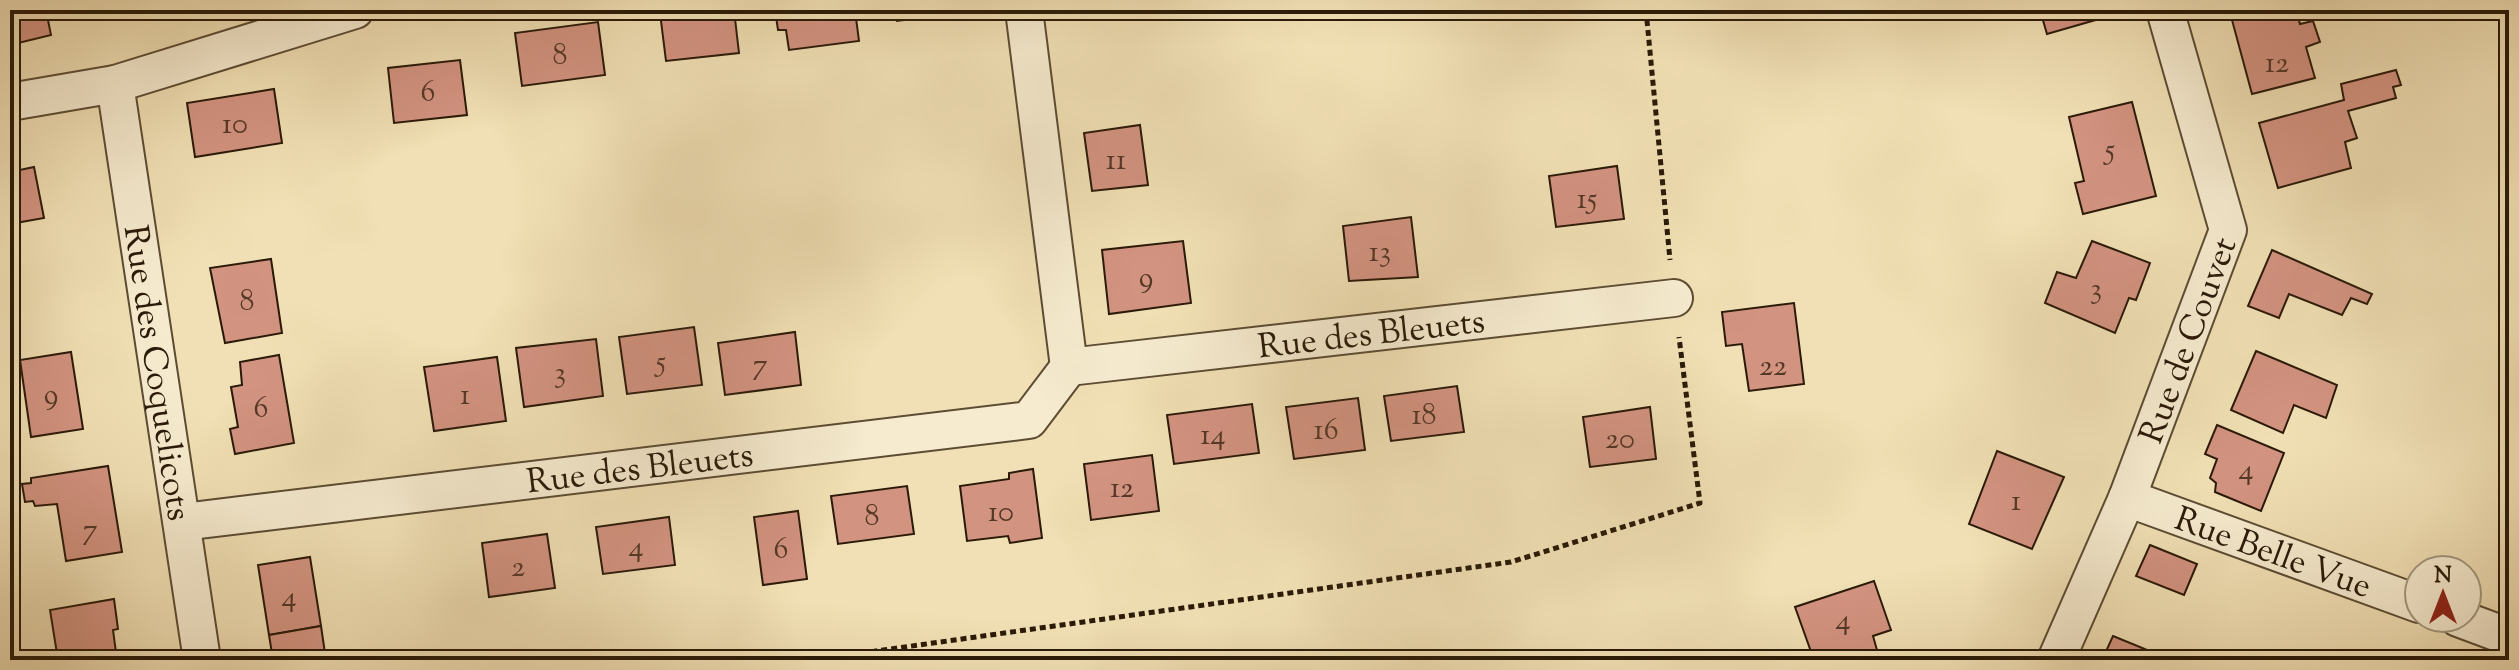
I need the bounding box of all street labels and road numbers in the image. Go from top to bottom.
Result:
street label: Rue des Coquelicots [109,222,202,524]
street label: Rue de Couvet [2129,231,2251,451]
street label: Rue des Bleuets [1256,299,1488,373]
street label: Rue des Bleuets [524,432,756,508]
street label: Rue Belle Vue [2167,496,2378,613]

